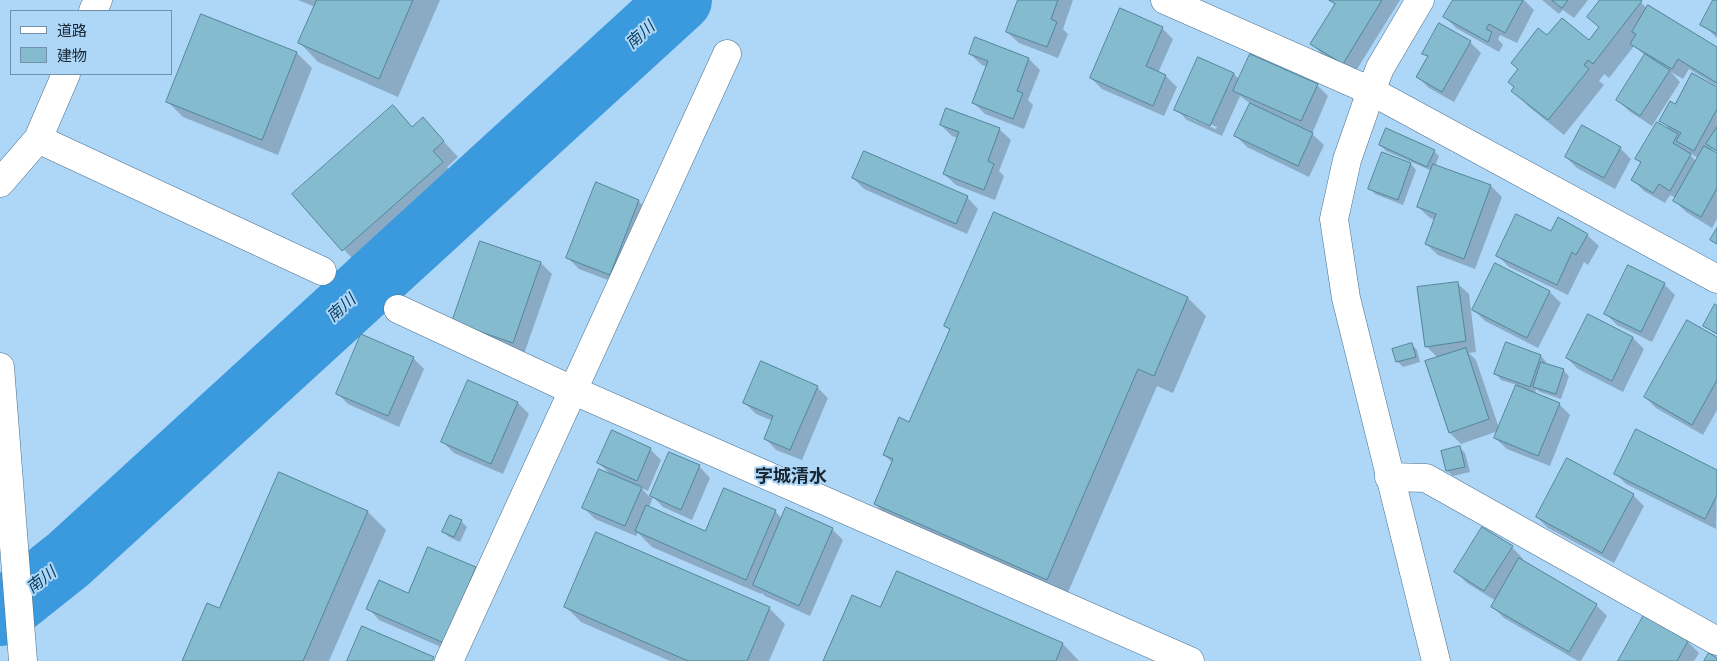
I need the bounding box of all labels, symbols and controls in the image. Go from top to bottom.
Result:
legend [10,10,172,75]
water label: 南川 [623,18,659,54]
text: 道路 [57,22,87,41]
text: 建物 [57,47,87,66]
water label: 南川 [324,291,360,327]
district label: 字城清水 [755,466,827,488]
water label: 南川 [23,564,61,598]

